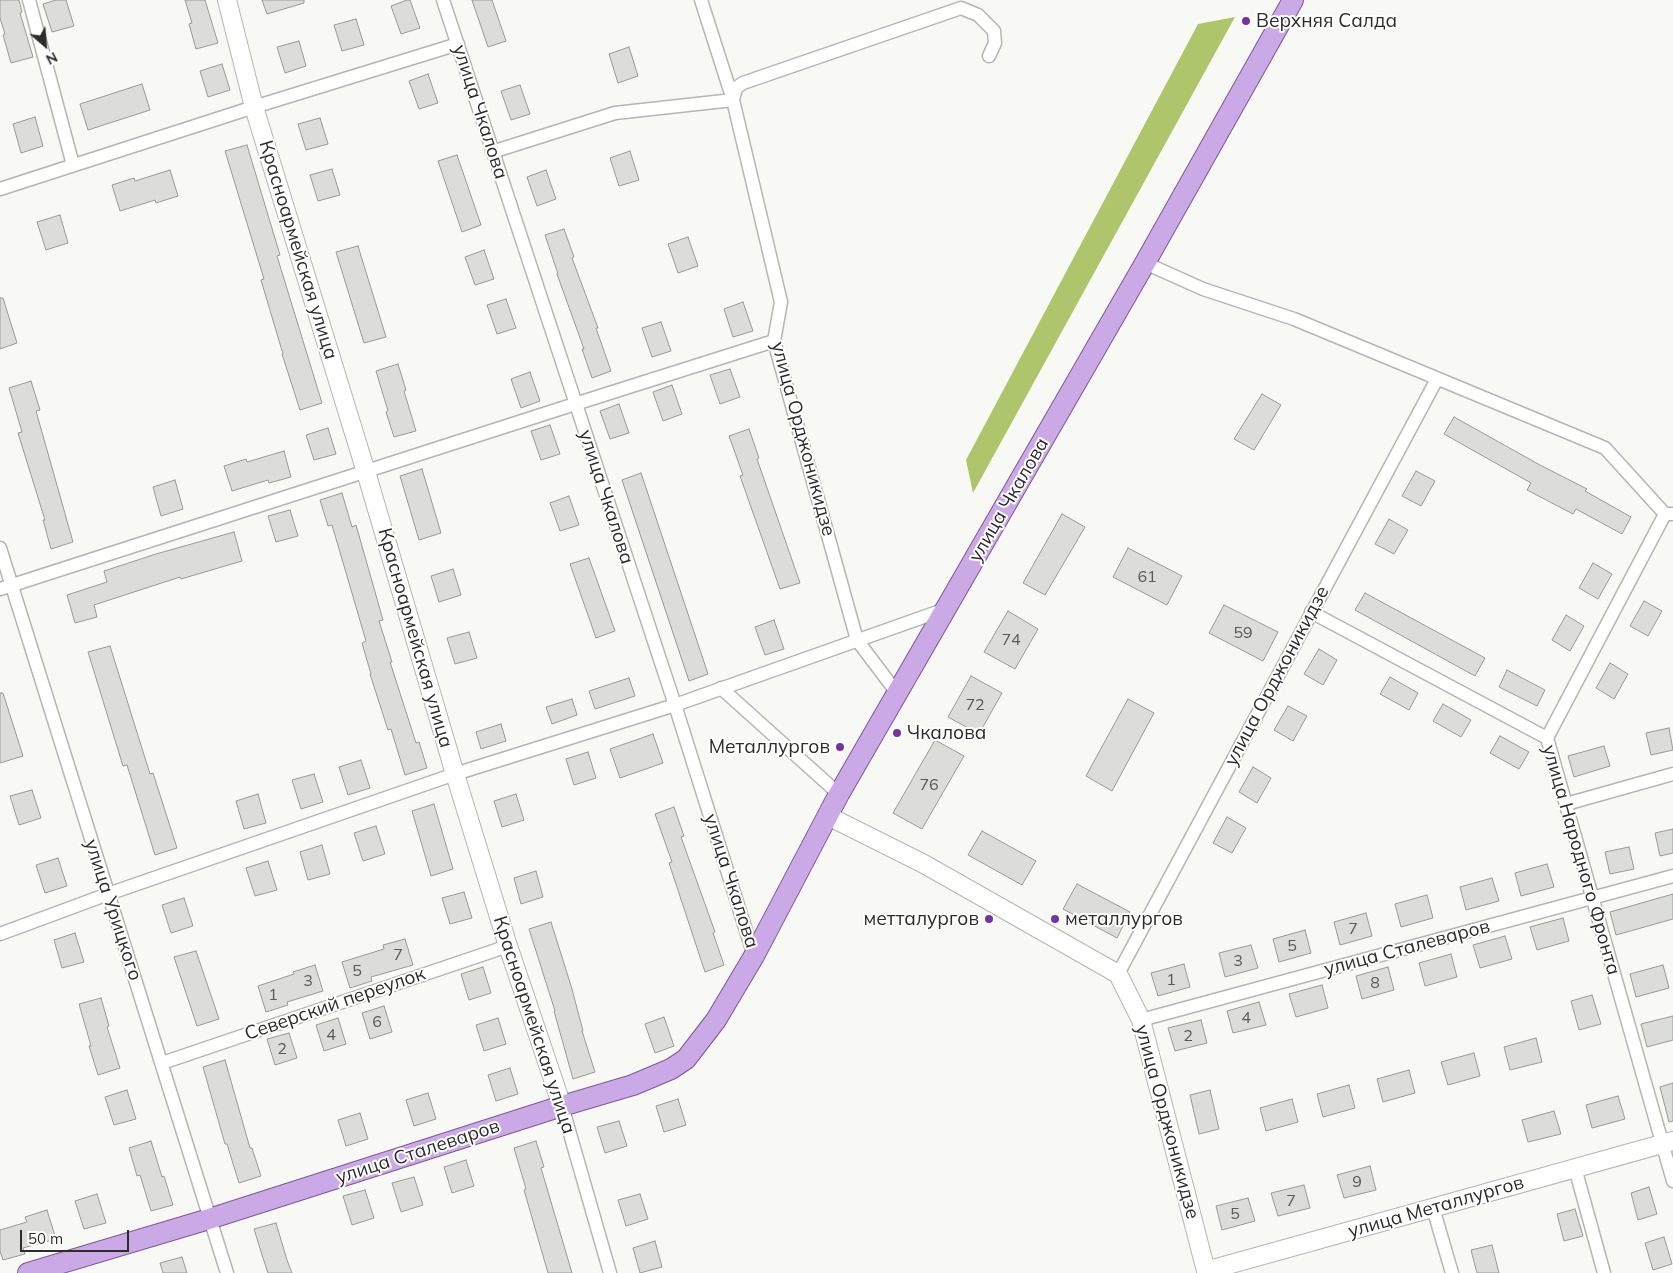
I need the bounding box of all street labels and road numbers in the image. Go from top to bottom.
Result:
street label: улица Чкалова [448,42,512,182]
street label: Красноармейская улица [254,138,342,362]
street label: улица Орджоникидзе [766,339,840,539]
street label: улица Чкалова [574,427,638,567]
street label: улица Чкалова [964,434,1054,566]
street label: Красноармейская улица [373,525,457,751]
street label: улица Орджоникидзе [1220,582,1334,770]
street label: улица Народного Фронта [1537,742,1625,978]
street label: улица Чкалова [699,811,763,951]
street label: улица Урицкого [79,836,147,984]
street label: Красноармейская улица [488,913,580,1137]
street label: улица Сталеваров [1322,915,1492,981]
street label: Северский переулок [242,962,428,1046]
street label: улица Орджоникидзе [1130,1022,1204,1222]
street label: улица Сталеваров [333,1115,503,1189]
street label: улица Металлургов [1346,1171,1526,1243]

